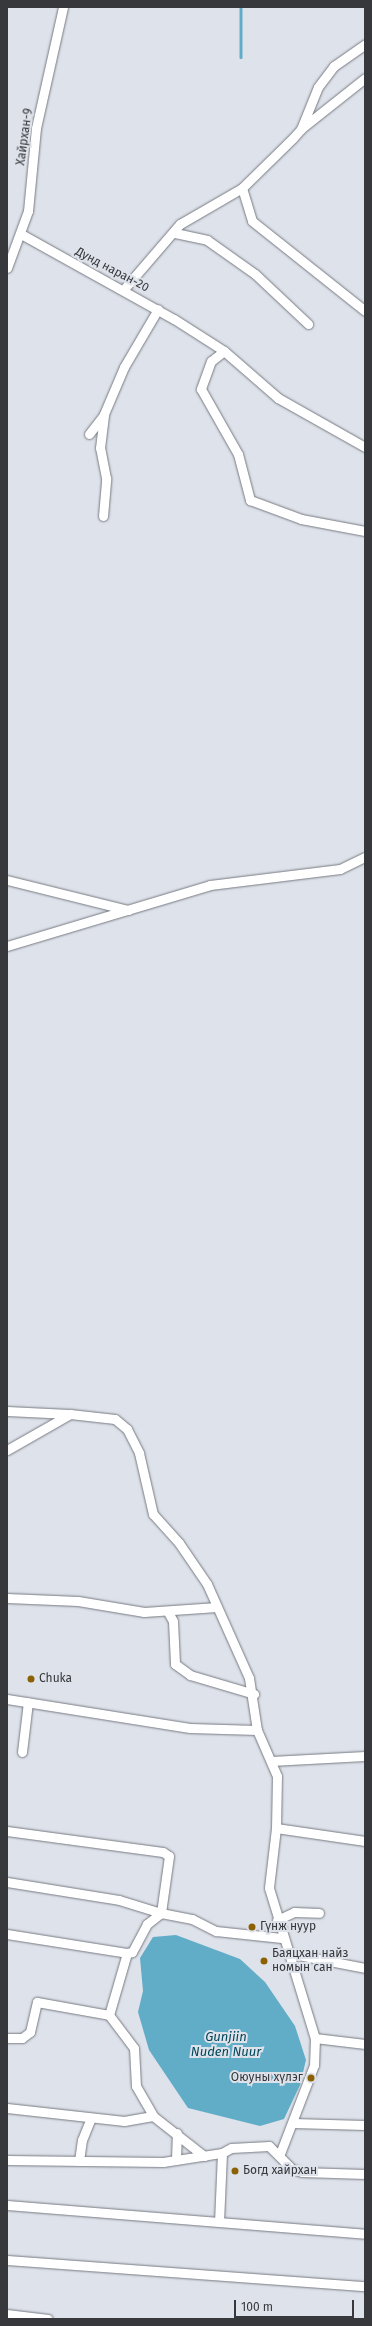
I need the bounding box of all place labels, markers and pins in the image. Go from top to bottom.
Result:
place label: Chuka [39,1672,72,1686]
marker: Chuka [26,1674,36,1684]
place label: Гүнж нуур [260,1920,316,1934]
marker: Гүнж нуур [247,1922,257,1932]
place label: Баяцхан найз номын сан [272,1947,348,1975]
marker: Баяцхан найз номын сан [259,1956,269,1966]
place label: Оюуны хүлэг [231,2071,303,2085]
marker: Оюуны хүлэг [306,2073,316,2083]
place label: Богд хайрхан [243,2164,317,2178]
marker: Богд хайрхан [230,2166,240,2176]

